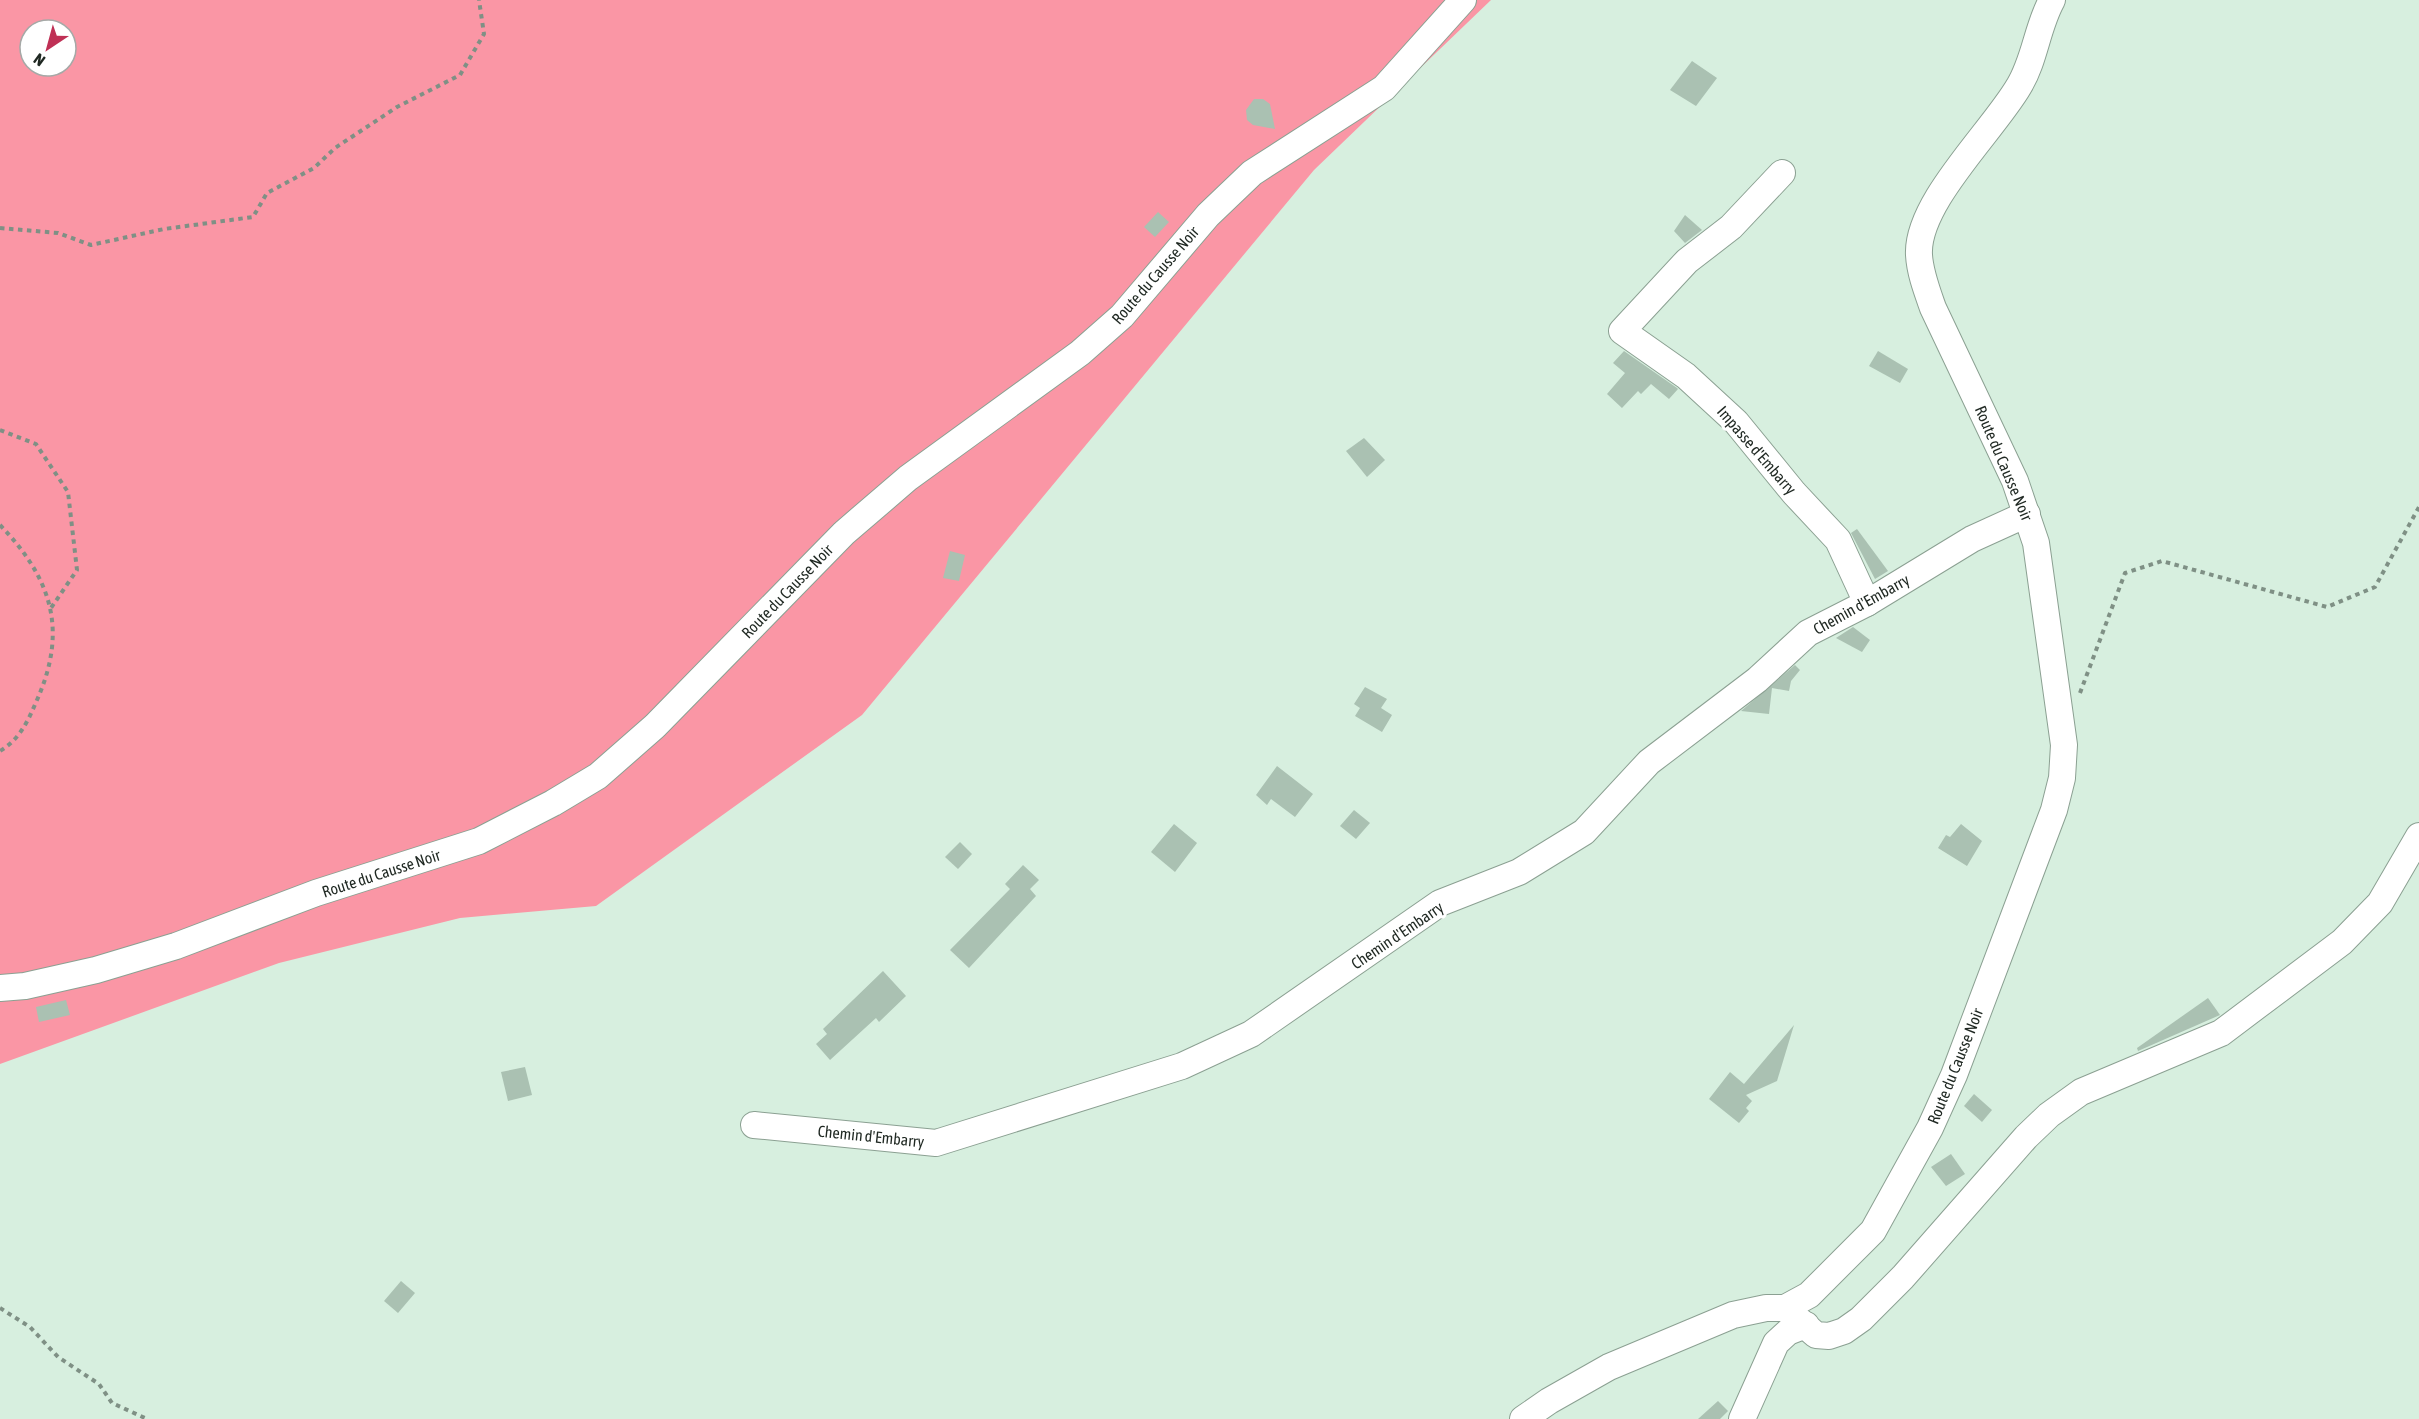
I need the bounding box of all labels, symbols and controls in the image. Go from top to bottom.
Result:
north arrow [18,18,78,78]
text: N [30,50,48,70]
street label: Route du Causse Noir [1108,222,1202,327]
street label: Impasse d'Embarry [1713,402,1800,499]
street label: Route du Causse Noir [1972,403,2036,523]
street label: Route du Causse Noir [738,540,836,642]
street label: Chemin d'Embarry [1810,570,1913,639]
street label: Route du Causse Noir [320,845,443,901]
street label: Chemin d'Embarry [1348,897,1447,973]
street label: Route du Causse Noir [1924,1005,1987,1126]
street label: Chemin d'Embarry [817,1121,926,1152]

